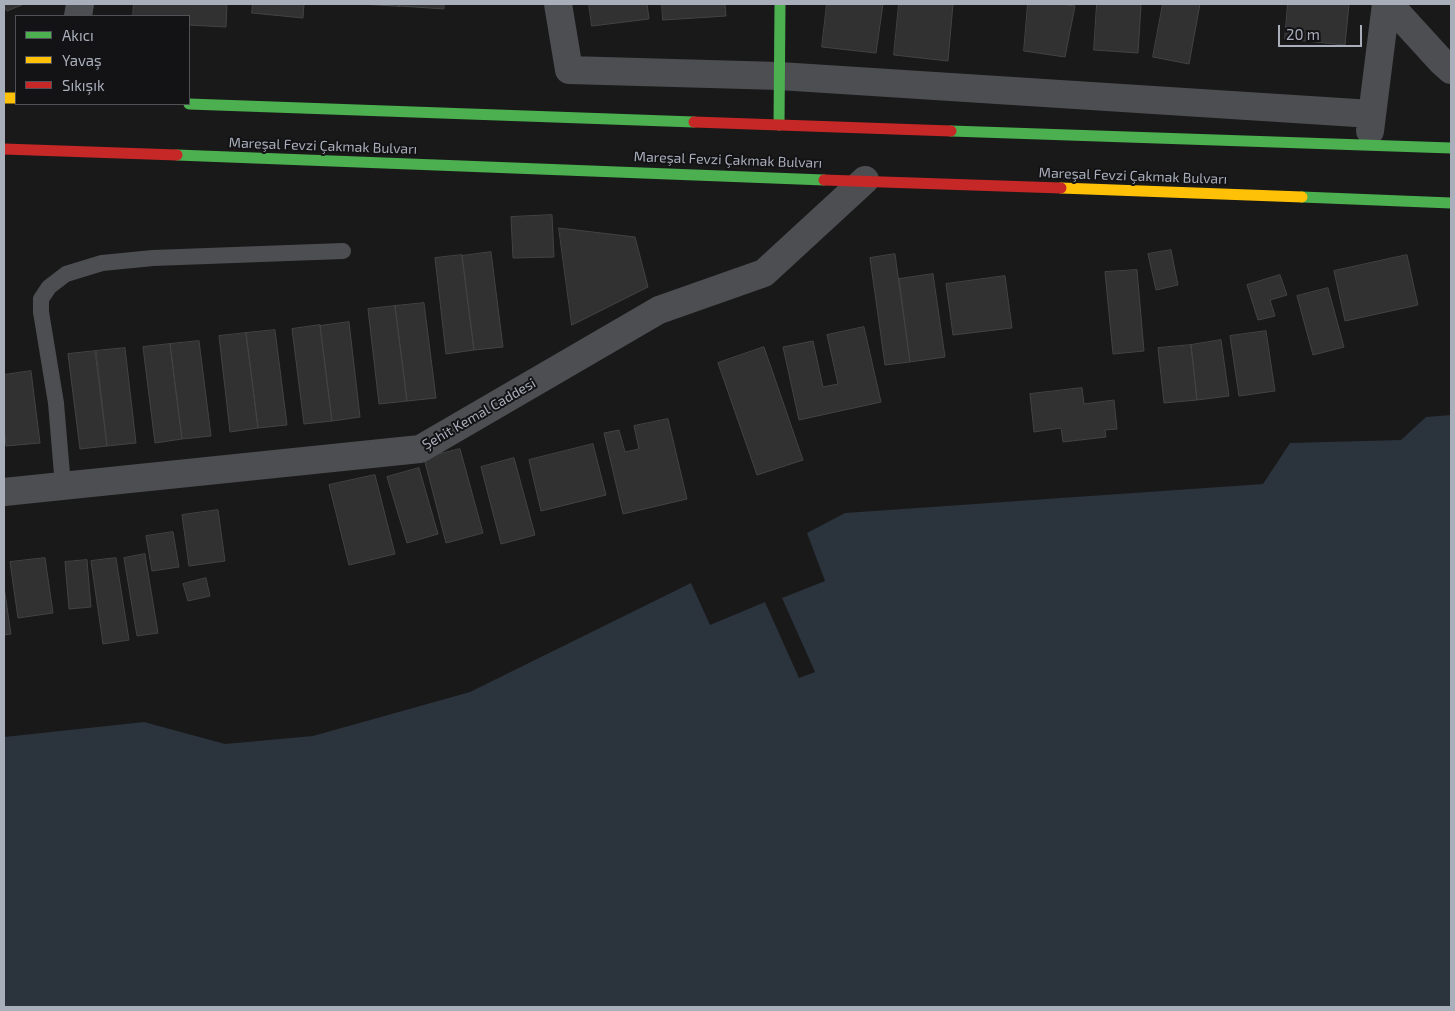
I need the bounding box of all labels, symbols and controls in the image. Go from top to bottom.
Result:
legend [15,15,190,105]
scale bar [1280,15,1364,47]
text: 20 m [1286,25,1320,43]
text: Akıcı [62,26,94,44]
text: Yavaş [62,51,102,69]
text: Sıkışık [62,76,105,94]
street label: Mareşal Fevzi Çakmak Bulvarı [228,134,418,158]
street label: Mareşal Fevzi Çakmak Bulvarı [633,148,823,172]
street label: Mareşal Fevzi Çakmak Bulvarı [1038,164,1228,188]
street label: Şehit Kemal Caddesi [419,375,539,453]

